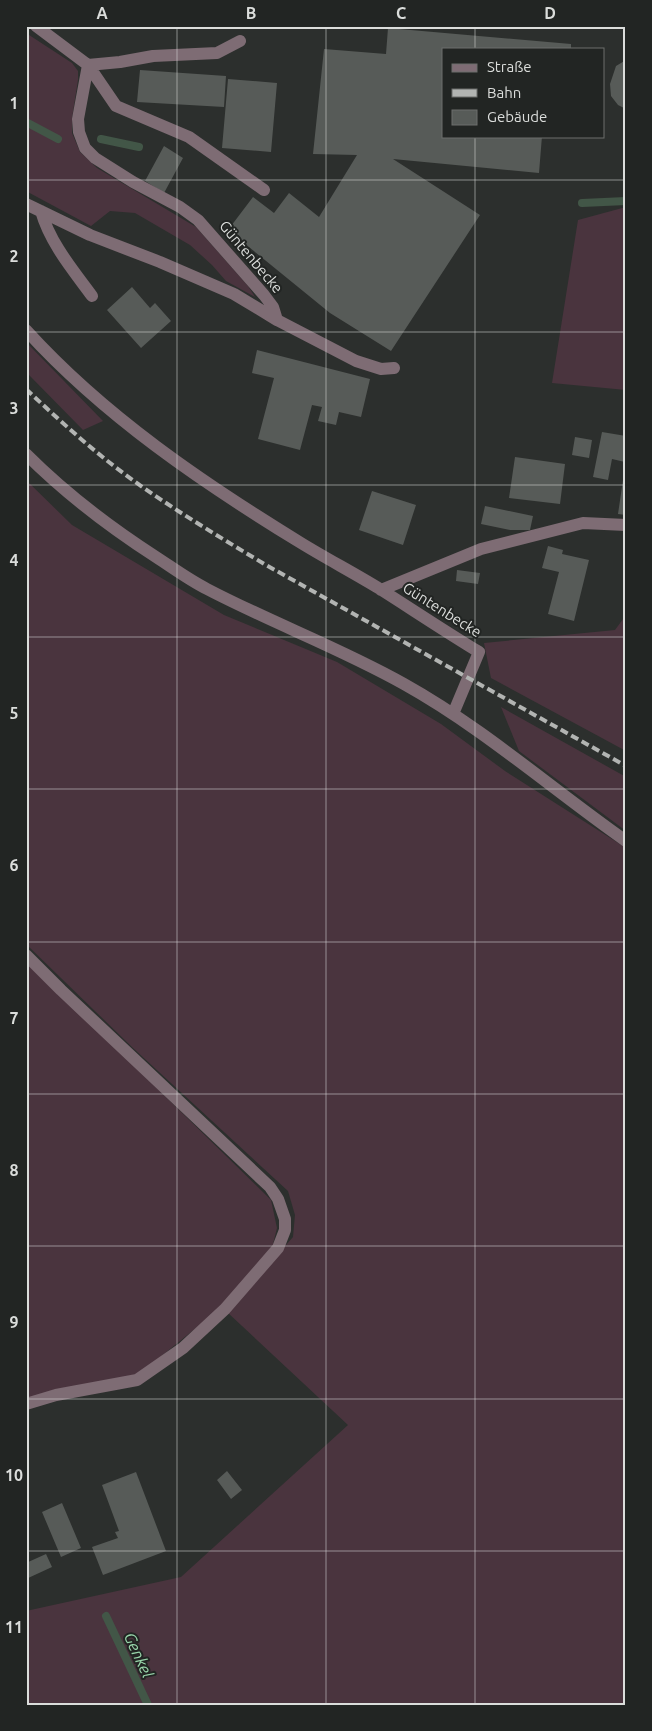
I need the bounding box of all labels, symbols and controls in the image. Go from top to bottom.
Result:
text: A [96,4,108,22]
text: B [246,4,256,22]
text: C [396,4,406,22]
text: D [544,4,556,22]
legend [442,48,604,138]
text: Straße [487,58,531,75]
text: Bahn [487,84,521,101]
text: 1 [9,94,19,112]
text: Gebäude [487,108,547,125]
street label: Güntenbecke [216,217,287,296]
text: 2 [9,247,19,265]
text: 3 [9,399,19,417]
text: 4 [9,551,19,569]
street label: Güntenbecke [400,579,485,640]
text: 5 [9,704,19,722]
text: 6 [9,856,19,874]
text: 7 [9,1009,19,1027]
text: 8 [9,1161,19,1179]
text: 9 [9,1313,19,1331]
text: 10 [5,1466,23,1484]
text: 11 [5,1618,23,1636]
water label: Genkel [121,1629,157,1681]

